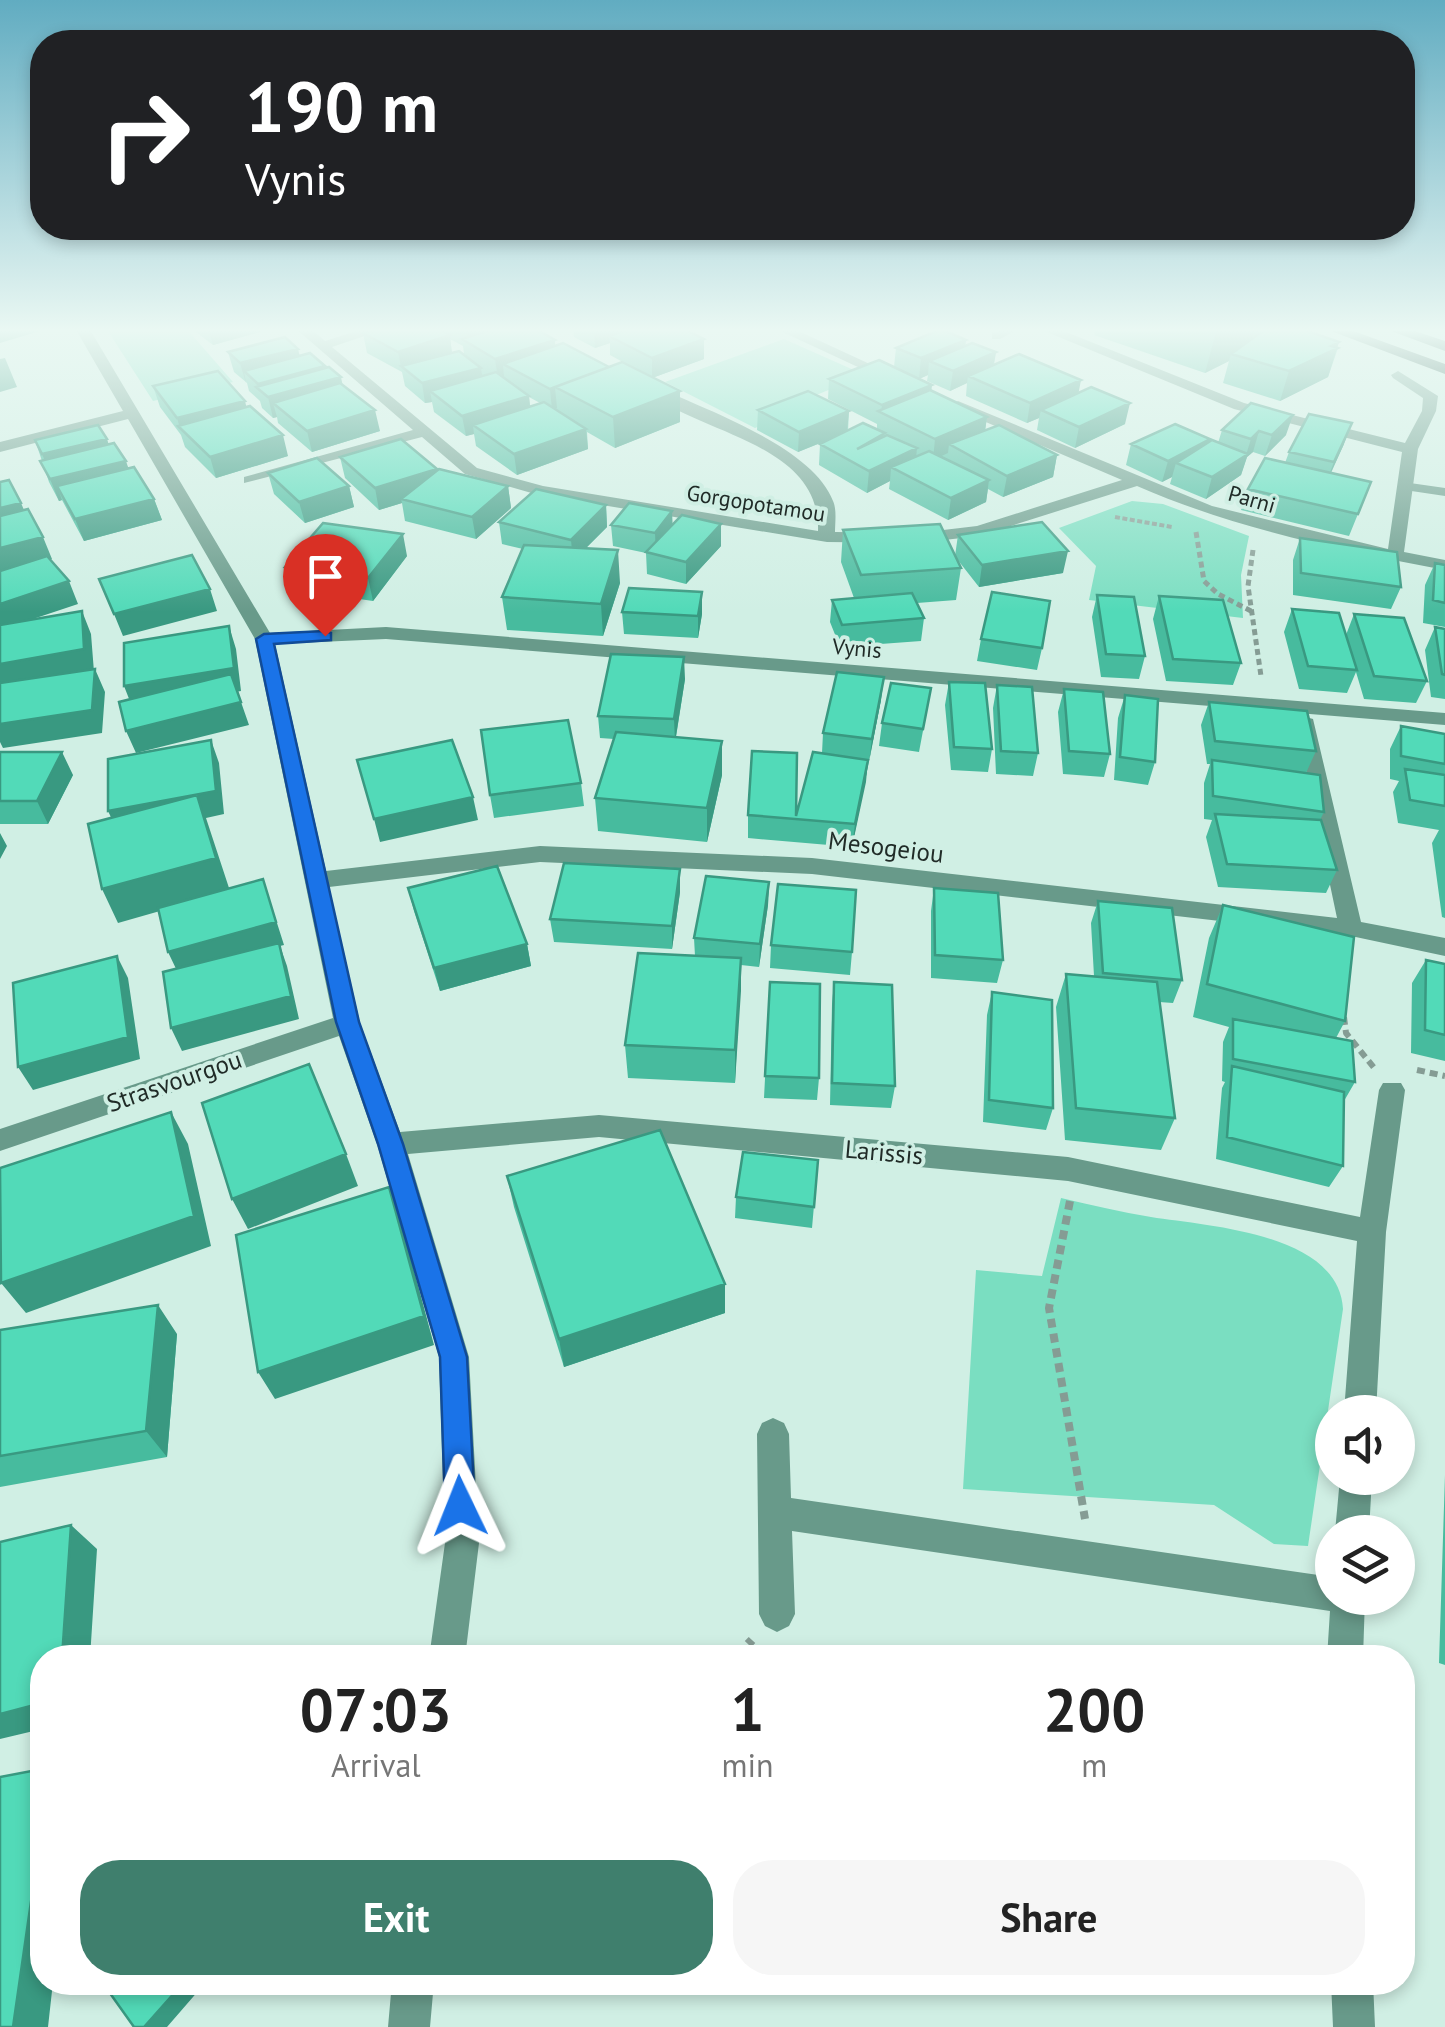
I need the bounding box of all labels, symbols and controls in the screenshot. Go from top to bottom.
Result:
text: 190 m [245,61,438,151]
icon: right [80,70,210,200]
text: Vynis [245,149,346,207]
street label: Gorgopotamou [685,478,827,528]
street label: Parni [1225,479,1279,519]
pin [283,534,368,637]
icon: arrive [298,549,353,604]
street label: Vynis [830,632,883,664]
street label: Mesogeiou [826,824,946,870]
street label: Strasvourgou [102,1043,246,1119]
street label: Larissis [844,1133,924,1171]
map controls [1315,1395,1415,1615]
button: sound [1315,1395,1415,1495]
position arrow [408,1454,512,1558]
button: layers [1315,1515,1415,1615]
text: 07:03 [300,1670,452,1748]
text: 1 [731,1670,765,1748]
text: 200 [1043,1670,1145,1748]
text: Arrival [331,1744,421,1786]
text: min [722,1744,774,1786]
text: m [1081,1744,1107,1786]
button: Exit [80,1860,713,1975]
button: Share [733,1860,1365,1975]

